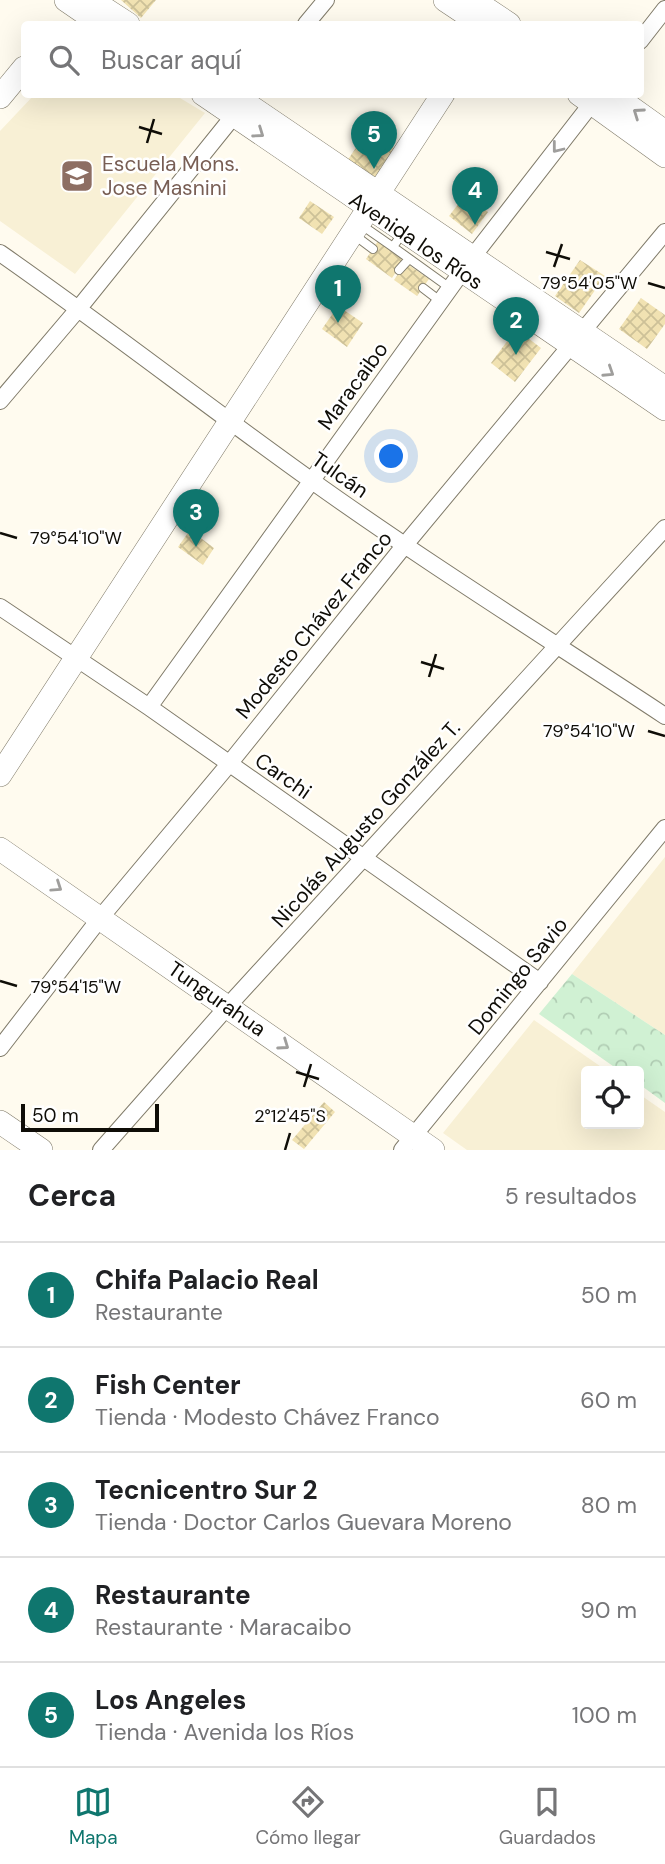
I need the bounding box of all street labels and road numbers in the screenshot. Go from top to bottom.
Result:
street label: Avenida los Ríos [343,186,489,296]
street label: Maracaibo [312,336,394,436]
street label: Tulcán [306,445,374,505]
street label: Modesto Chávez Franco [229,525,399,725]
street label: Nicolás Augusto González T. [265,715,467,933]
street label: Carchi [249,746,317,806]
street label: Domingo Savio [462,911,574,1041]
street label: Tungurahua [163,955,271,1043]

